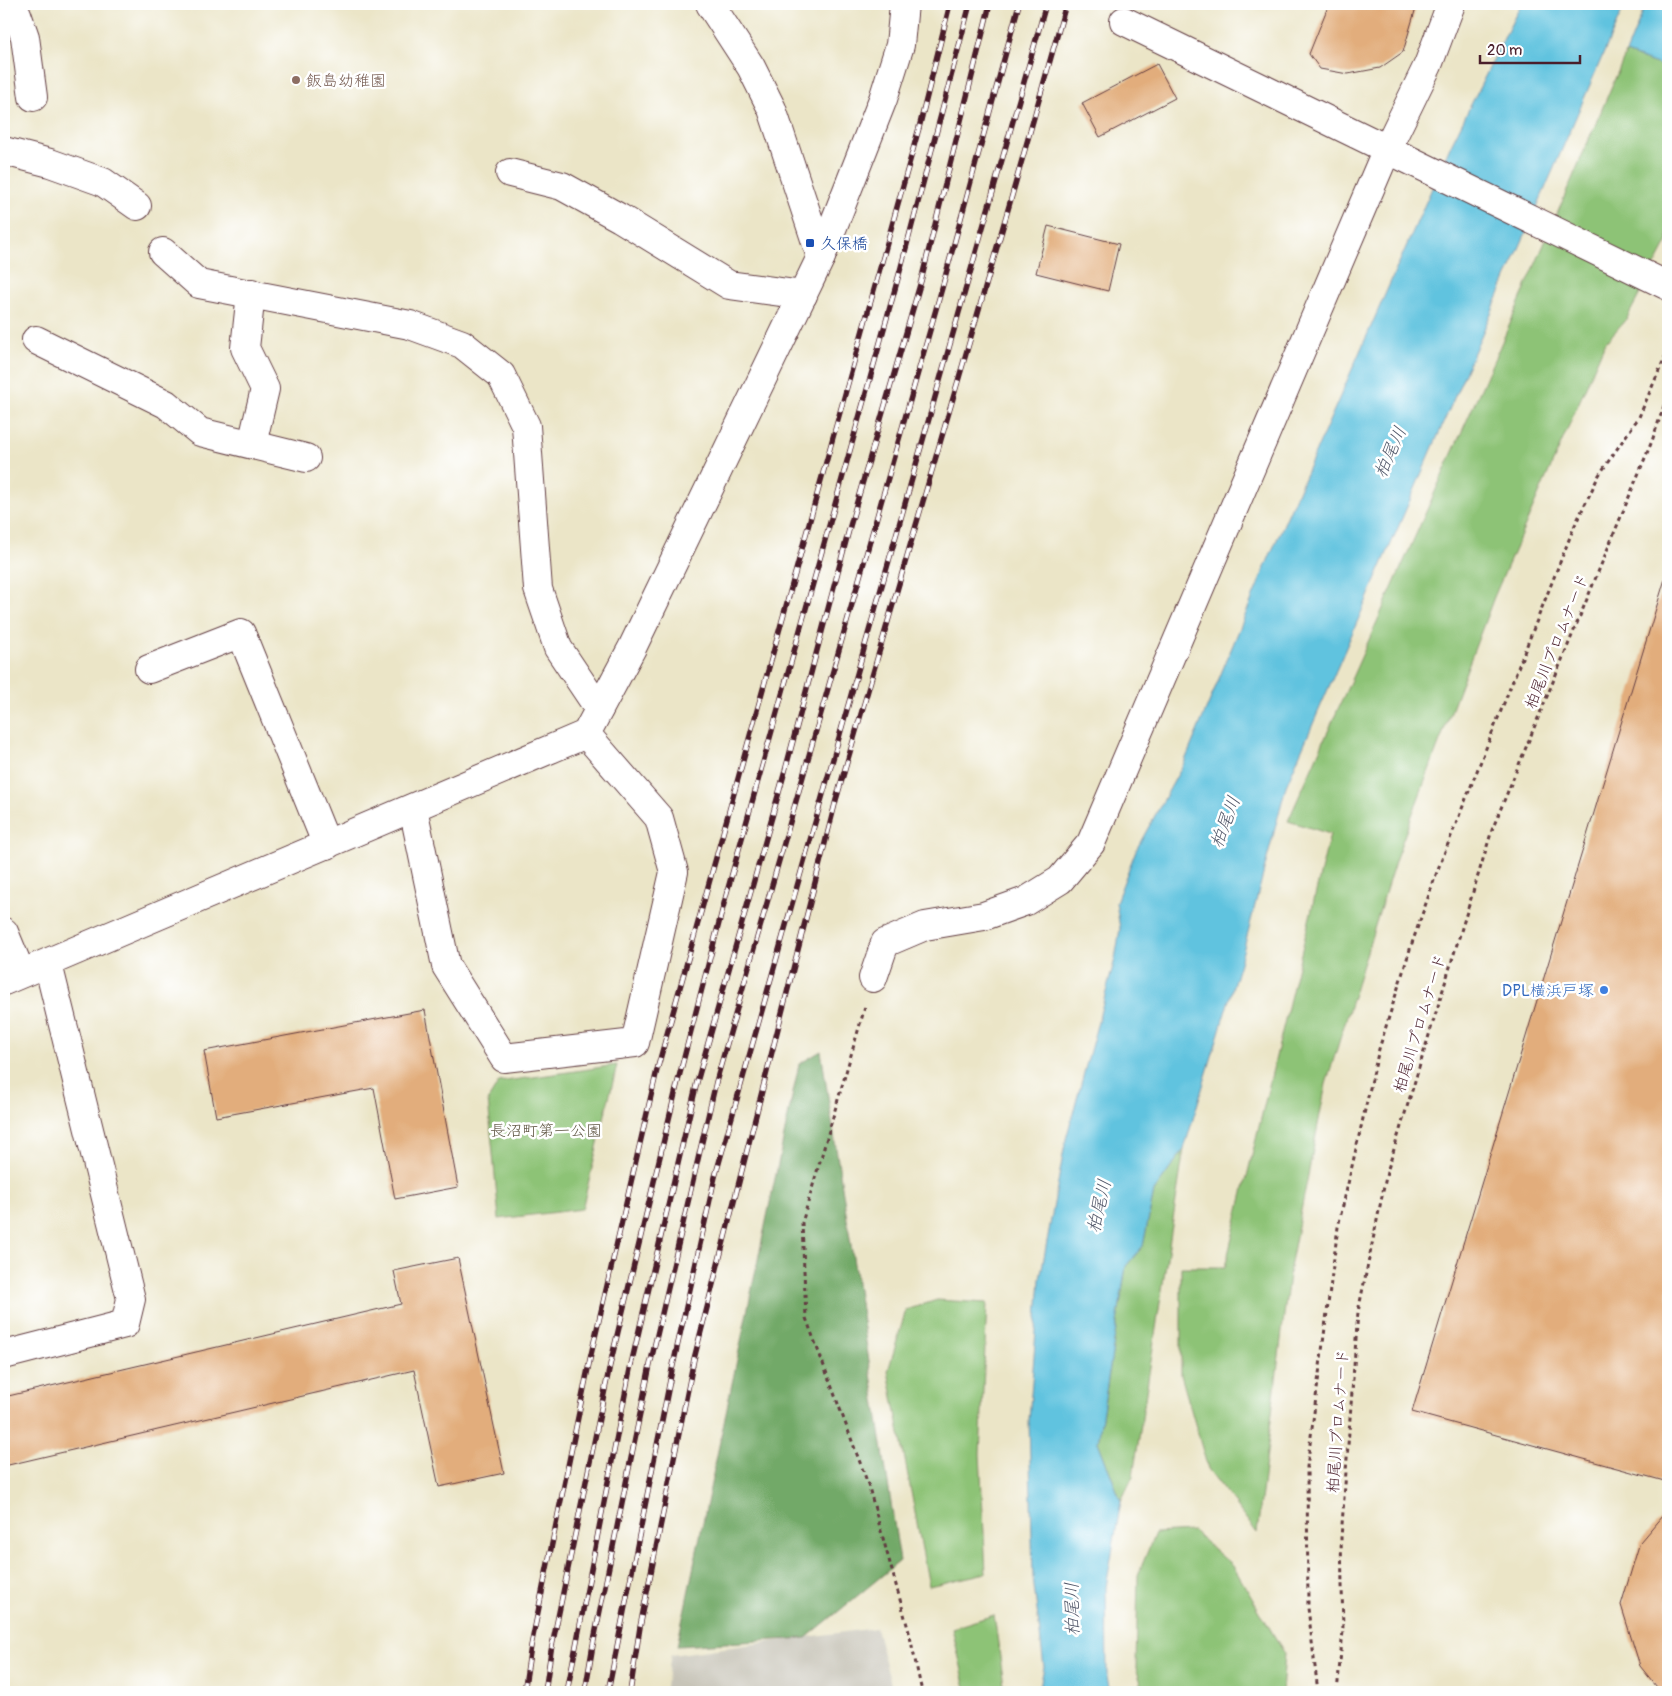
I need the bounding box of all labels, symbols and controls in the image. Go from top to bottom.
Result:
scale bar [1480,32,1580,64]
text: 20 m [1487,41,1522,60]
place label: 飯島幼稚園 [306,71,386,91]
marker: 飯島幼稚園 [290,74,302,86]
place label: 久保橋 [820,234,868,254]
marker: 久保橋 [804,237,816,249]
water label: 柏尾川 [1369,423,1412,482]
street label: 柏尾川プロムナード [1521,571,1593,712]
water label: 柏尾川 [1205,793,1246,852]
street label: 柏尾川プロムナード [1389,952,1451,1095]
place label: DPL横浜戸塚 [1502,981,1594,1001]
marker: DPL横浜戸塚 [1598,984,1610,996]
park label: 長沼町第一公園 [490,1121,602,1141]
water label: 柏尾川 [1082,1177,1117,1235]
street label: 柏尾川プロムナード [1323,1349,1353,1494]
water label: 柏尾川 [1061,1582,1084,1636]

